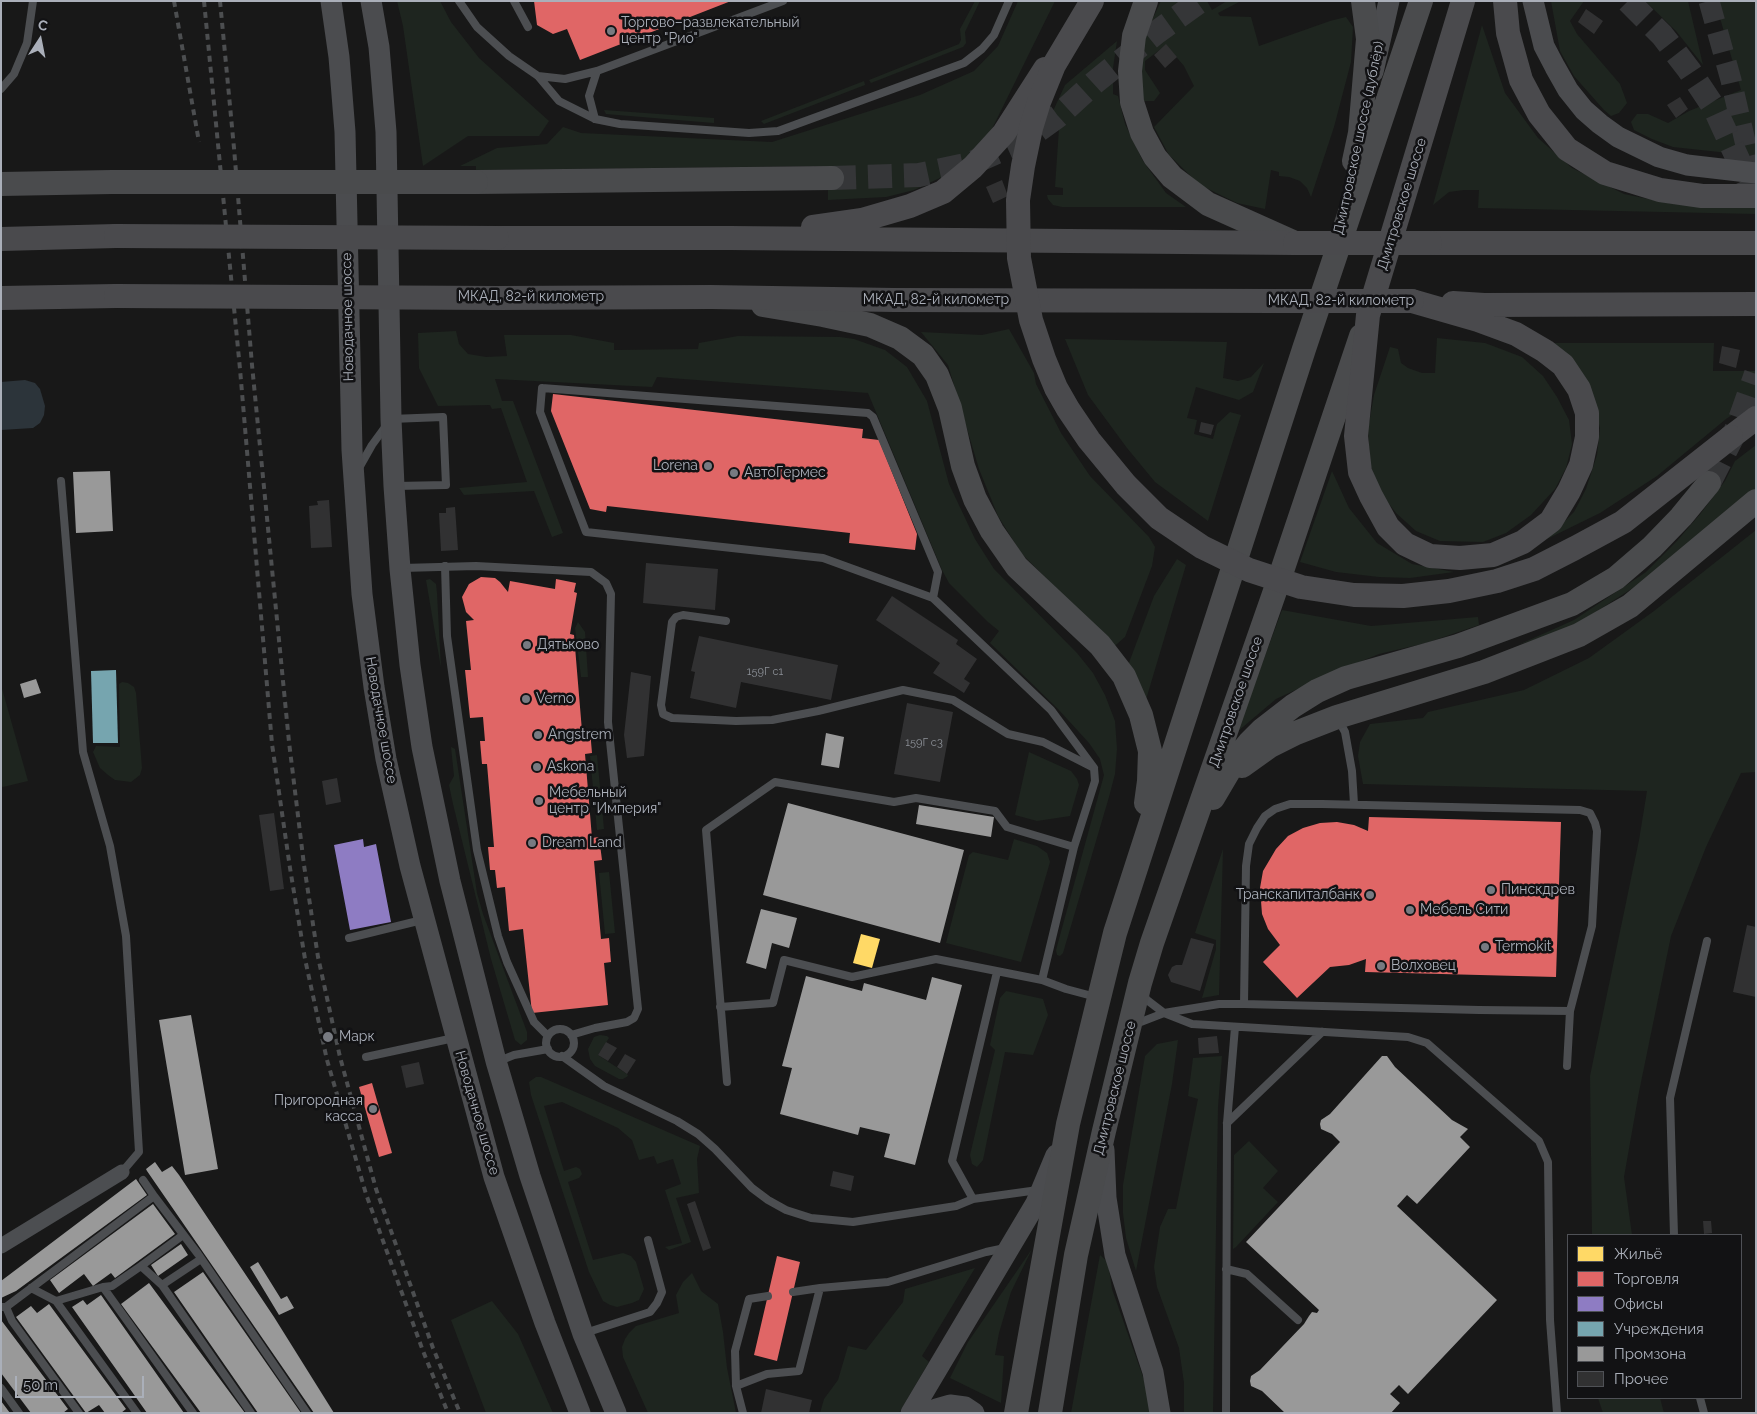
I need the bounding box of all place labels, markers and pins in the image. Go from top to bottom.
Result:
place label: Торгово–развлекательный центр "Рио" [621,15,800,48]
marker: Торгово–развлекательный центр "Рио" [605,25,617,37]
place label: Lorena [653,458,698,474]
marker: Lorena [702,460,714,472]
place label: АвтоГермес [744,465,826,481]
marker: АвтоГермес [728,467,740,479]
place label: Дятьково [537,637,599,653]
marker: Дятьково [521,639,533,651]
place label: Verno [536,691,574,707]
marker: Verno [520,693,532,705]
place label: Angstrem [548,727,612,743]
marker: Angstrem [532,729,544,741]
place label: Askona [547,759,594,775]
marker: Askona [531,761,543,773]
place label: Мебельный центр "Империя" [549,785,661,818]
marker: Мебельный центр "Империя" [533,795,545,807]
place label: Dream Land [542,835,622,851]
marker: Dream Land [526,837,538,849]
place label: Пинскдрев [1501,882,1575,898]
marker: Пинскдрев [1485,884,1497,896]
place label: Транскапиталбанк [1236,887,1360,903]
marker: Транскапиталбанк [1364,889,1376,901]
place label: Мебель Сити [1420,902,1508,918]
marker: Мебель Сити [1404,904,1416,916]
place label: Termokit [1495,939,1551,955]
marker: Termokit [1479,941,1491,953]
place label: Волховец [1391,958,1456,974]
marker: Волховец [1375,960,1387,972]
place label: Марк [339,1029,375,1045]
marker: Марк [321,1030,335,1044]
place label: Пригородная касса [274,1093,363,1126]
marker: Пригородная касса [367,1103,379,1115]

